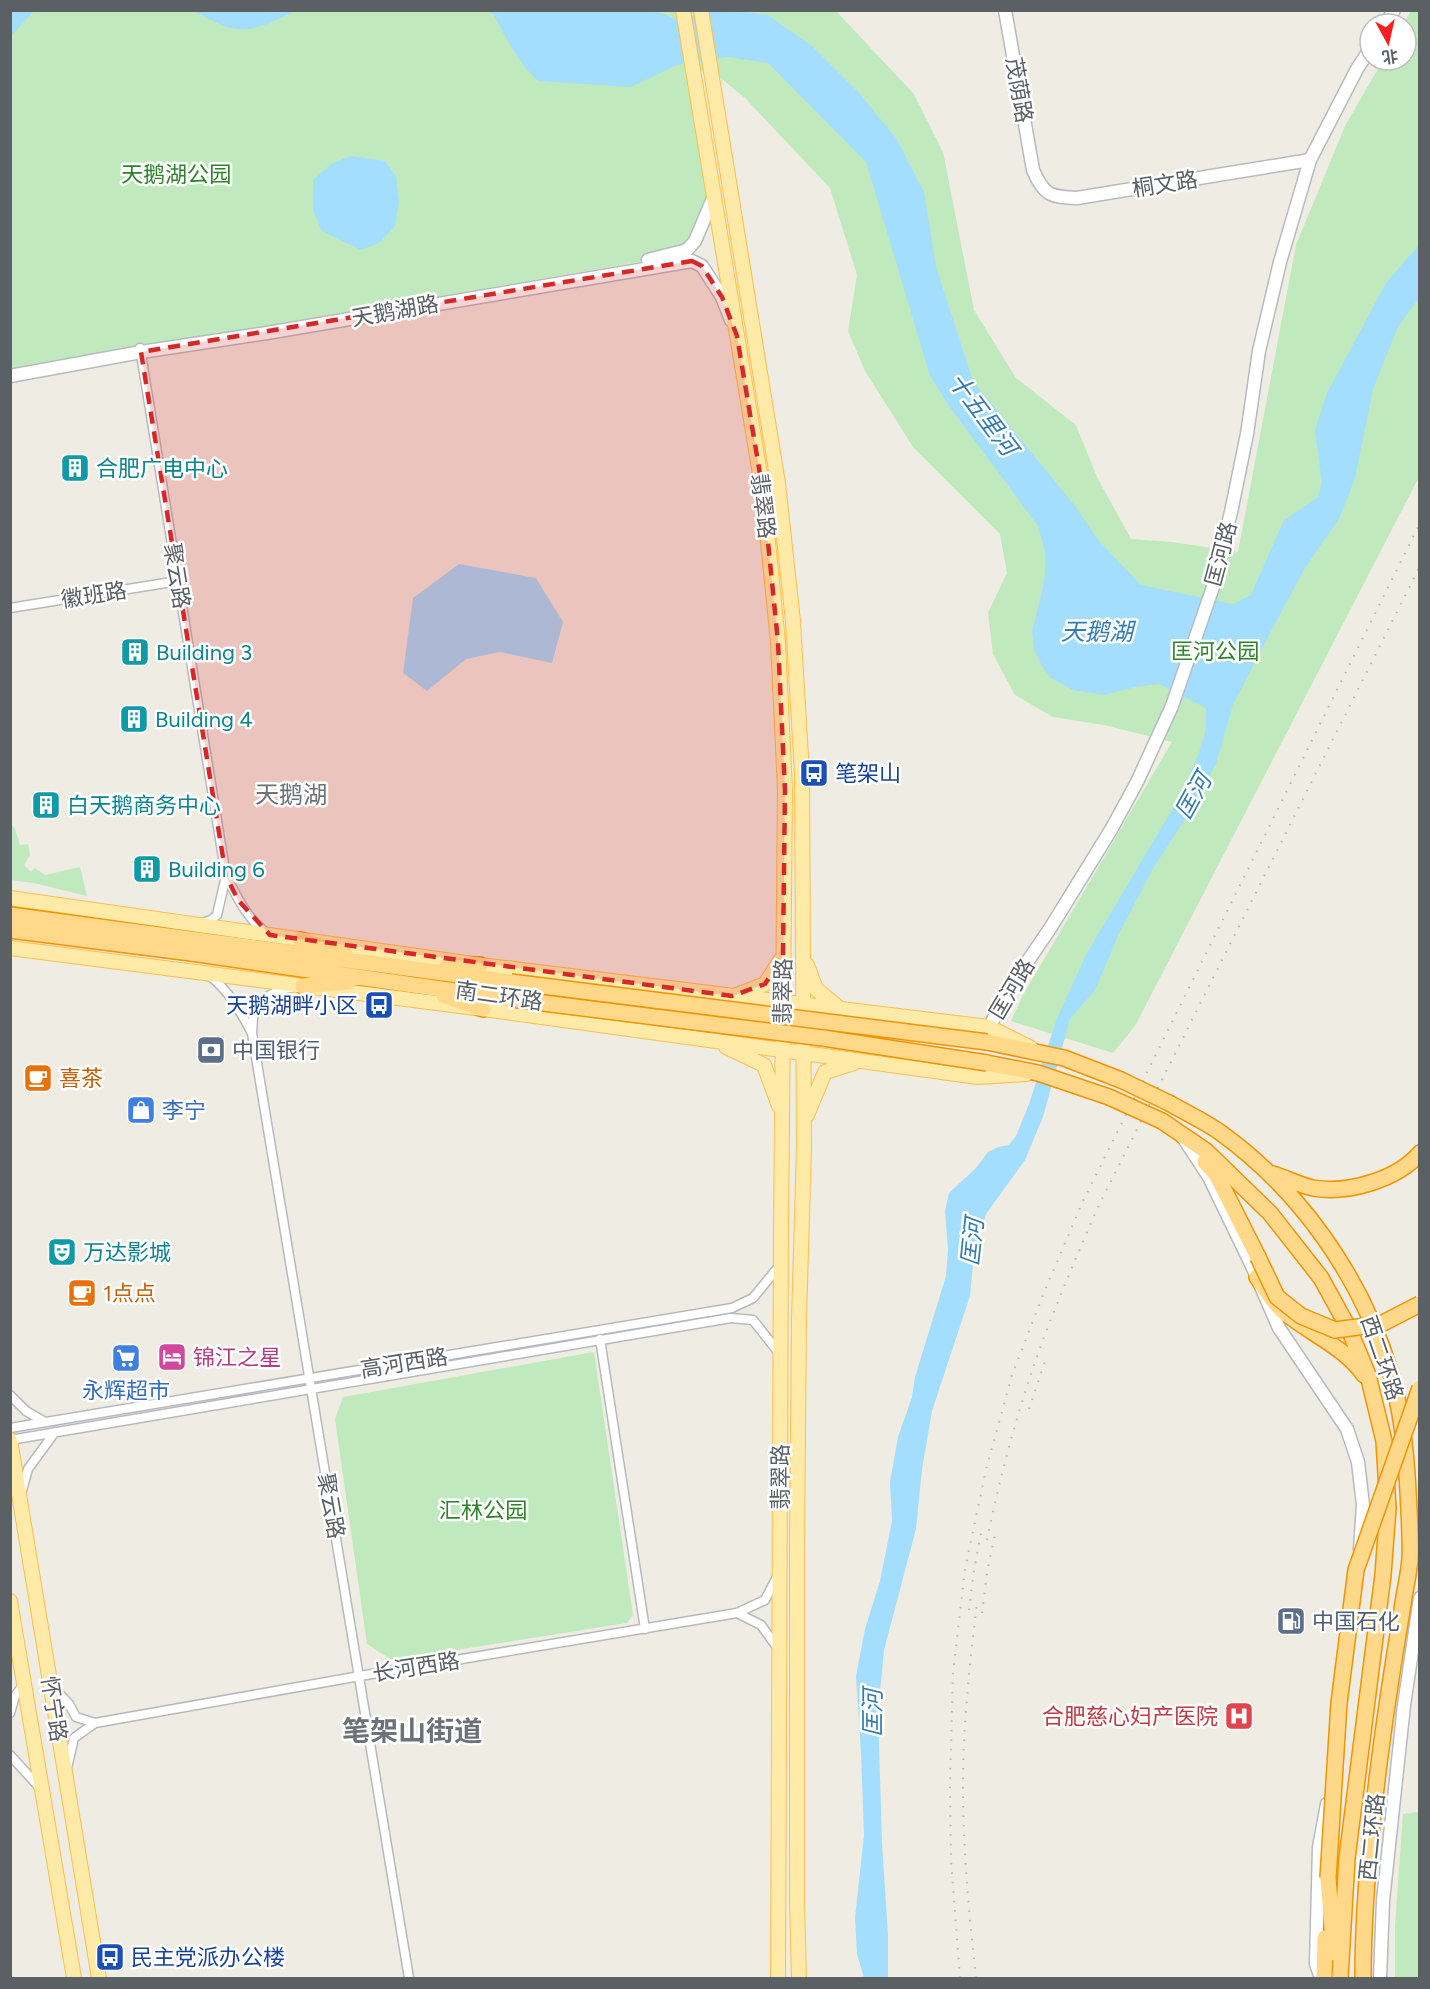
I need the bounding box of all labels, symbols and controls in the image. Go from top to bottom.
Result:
north arrow [1358,12,1418,72]
text: 北 [1381,46,1399,67]
street label: 茂荫路 [1000,55,1038,125]
park label: 天鹅湖公园 [121,161,231,188]
street label: 桐文路 [1130,166,1200,202]
street label: 天鹅湖路 [349,290,441,332]
water label: 十五里河 [943,367,1026,464]
building icon: 合肥广电中心 [59,452,91,484]
place label: 合肥广电中心 [96,455,228,482]
street label: 翡翠路 [746,472,780,540]
street label: 匡河路 [1199,519,1243,589]
street label: 聚云路 [159,541,195,611]
street label: 徽班路 [59,577,129,613]
water label: 天鹅湖 [1061,617,1137,646]
building icon: Building 3 [119,636,151,668]
park label: 匡河公园 [1171,638,1259,665]
place label: Building 3 [156,639,252,666]
building icon: Building 4 [118,703,150,735]
place label: Building 4 [155,706,253,733]
bus stop icon: 笔架山 [798,757,830,789]
place label: 笔架山 [835,760,901,787]
water label: 匡河 [1169,764,1219,824]
district label: 天鹅湖 [255,780,327,809]
building icon: 白天鹅商务中心 [30,789,62,821]
place label: 白天鹅商务中心 [67,792,221,819]
building icon: Building 6 [131,853,163,885]
place label: Building 6 [168,856,265,883]
street label: 匡河路 [983,954,1041,1024]
street label: 翡翠路 [769,958,797,1024]
street label: 南二环路 [454,977,544,1015]
bus stop icon: 天鹅湖畔小区 [363,989,395,1021]
place label: 天鹅湖畔小区 [226,992,358,1019]
bank icon: 中国银行 [195,1034,227,1066]
place label: 中国银行 [232,1037,320,1064]
cafe icon: 喜茶 [22,1062,54,1094]
place label: 喜茶 [59,1065,103,1092]
shop icon: 李宁 [125,1094,157,1126]
place label: 李宁 [162,1097,206,1124]
water label: 匡河 [955,1213,989,1267]
theatre icon: 万达影城 [46,1236,78,1268]
place label: 万达影城 [83,1239,171,1266]
cafe icon: 1点点 [66,1277,98,1309]
place label: 1点点 [103,1280,156,1307]
street label: 西二环路 [1355,1312,1409,1404]
hotel icon: 锦江之星 [156,1341,188,1373]
supermarket icon: 永辉超市 [110,1342,142,1374]
street label: 高河西路 [358,1343,450,1383]
place label: 锦江之星 [193,1344,281,1371]
place label: 永辉超市 [82,1377,170,1404]
street label: 翡翠路 [767,1444,794,1510]
street label: 聚云路 [312,1471,350,1541]
park label: 汇林公园 [439,1497,527,1524]
fuel station icon: 中国石化 [1275,1605,1307,1637]
place label: 中国石化 [1312,1608,1400,1635]
street label: 长河西路 [370,1647,462,1687]
street label: 怀宁路 [36,1674,72,1744]
water label: 匡河 [858,1685,887,1737]
hospital icon: 合肥慈心妇产医院 [1223,1700,1255,1732]
place label: 合肥慈心妇产医院 [1042,1703,1218,1730]
district label: 笔架山街道 [342,1714,482,1748]
street label: 西二环路 [1354,1792,1390,1882]
bus stop icon: 民主党派办公楼 [94,1941,126,1973]
place label: 民主党派办公楼 [131,1944,285,1971]

